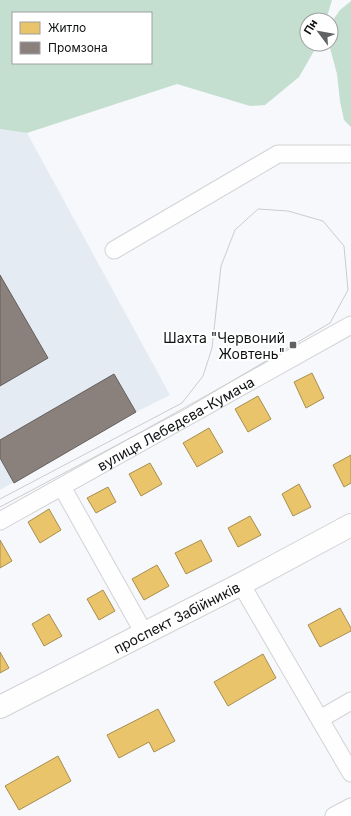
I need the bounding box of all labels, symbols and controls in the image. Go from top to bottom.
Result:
legend [12,12,152,64]
north arrow [299,12,339,52]
text: Пн [301,16,321,37]
text: Житло [48,20,86,35]
text: Промзона [48,40,108,55]
place label: Шахта "Червоний Жовтень" [163,329,285,362]
marker: Шахта "Червоний Жовтень" [288,340,298,350]
street label: вулиця Лебедєва-Кумача [94,372,257,474]
street label: проспект Забійників [110,578,242,656]

